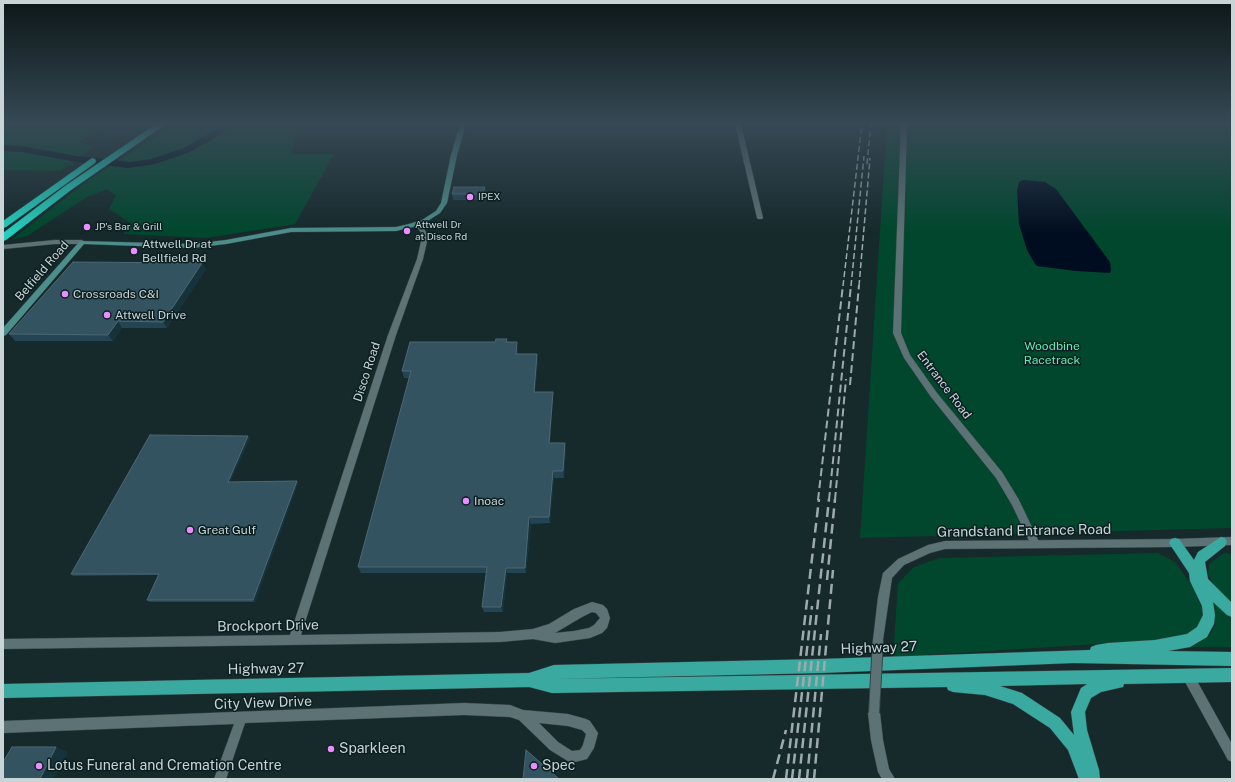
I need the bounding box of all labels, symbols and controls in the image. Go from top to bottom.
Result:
place label: IPEX [478,191,500,203]
marker: IPEX [465,192,475,202]
place label: Attwell Dr at Disco Rd [415,219,467,242]
place label: JP's Bar & Grill [95,221,162,233]
marker: JP's Bar & Grill [82,222,92,232]
marker: Attwell Dr at Disco Rd [402,226,412,236]
place label: Attwell Dr at Bellfield Rd [142,237,212,265]
street label: Belfield Road [12,238,72,304]
marker: Attwell Dr at Bellfield Rd [129,246,139,256]
place label: Crossroads C&I [73,287,159,301]
marker: Crossroads C&I [60,289,70,299]
place label: Attwell Drive [115,308,186,322]
marker: Attwell Drive [102,310,112,320]
park label: Woodbine Racetrack [1024,339,1080,367]
street label: Disco Road [351,340,383,404]
street label: Entrance Road [914,348,974,422]
place label: Inoac [474,494,504,508]
marker: Inoac [461,496,471,506]
street label: Grandstand Entrance Road [937,521,1111,541]
place label: Great Gulf [198,523,256,537]
marker: Great Gulf [185,525,195,535]
street label: Brockport Drive [217,617,319,635]
street label: Highway 27 [840,638,918,658]
street label: Highway 27 [228,660,304,678]
street label: City View Drive [214,693,312,713]
place label: Sparkleen [339,741,406,757]
marker: Sparkleen [326,744,336,754]
place label: Lotus Funeral and Cremation Centre [47,758,282,774]
place label: Spec [542,758,575,774]
marker: Lotus Funeral and Cremation Centre [34,761,44,771]
marker: Spec [529,761,539,771]

